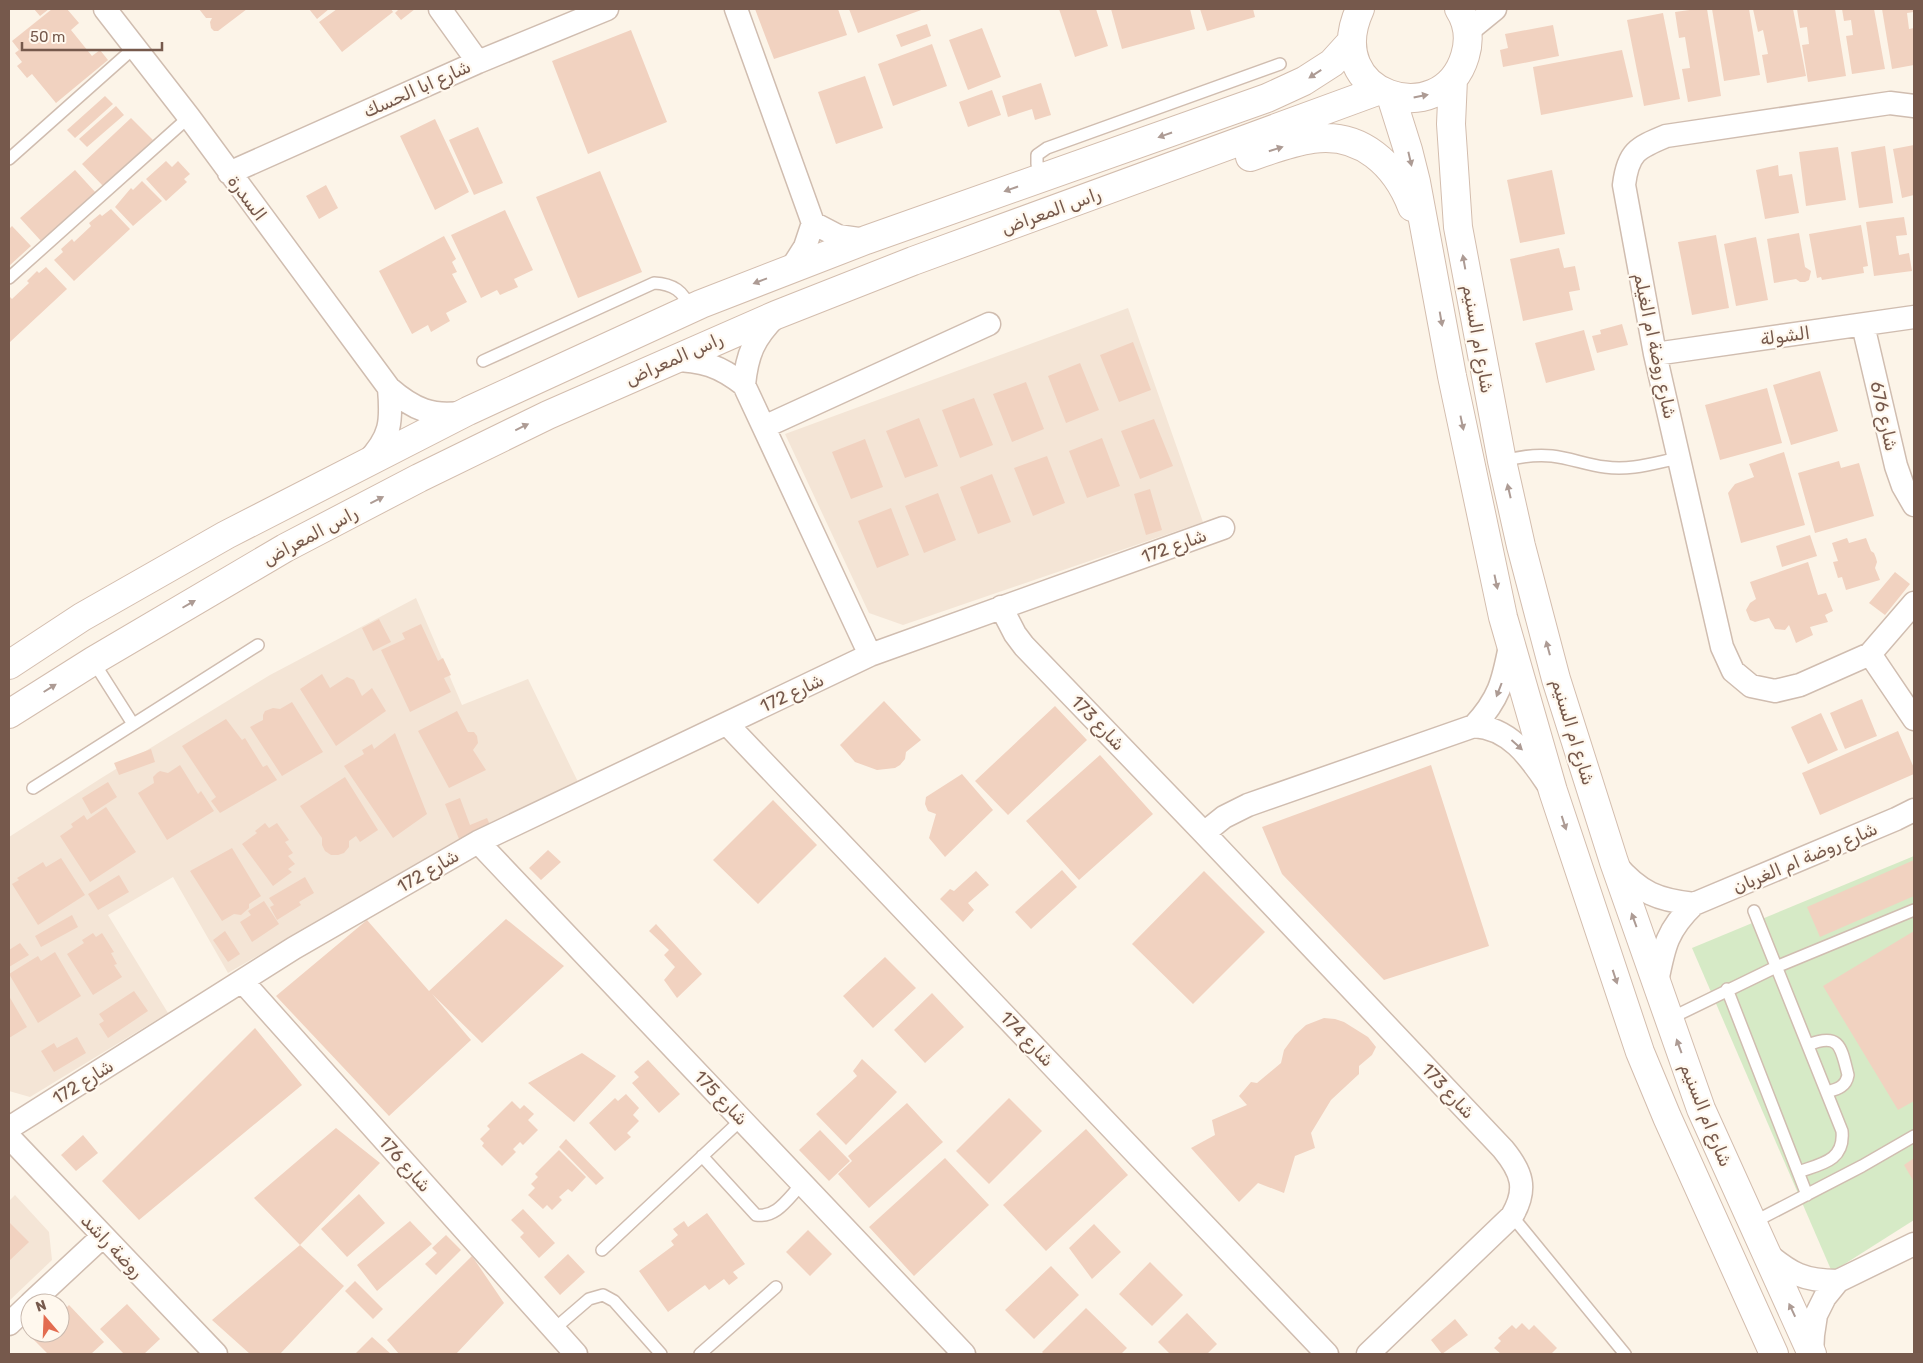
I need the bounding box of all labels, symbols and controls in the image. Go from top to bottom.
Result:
scale bar [22,20,162,52]
text: 50 m [30,28,65,46]
street label: شارع ابا الحسك [360,56,475,123]
one-way arrow [1308,69,1322,79]
one-way arrow [1413,92,1429,100]
one-way arrow [1157,132,1172,139]
one-way arrow [1269,144,1284,152]
one-way arrow [1406,152,1414,167]
street label: السدرة [223,171,271,225]
street label: راس المعراض [998,183,1104,239]
one-way arrow [1004,186,1019,193]
one-way arrow [1460,254,1468,270]
street label: شارع روضة ام الغيلم [1628,271,1681,421]
one-way arrow [752,277,767,285]
street label: شارع ام السنيم [1457,283,1498,395]
one-way arrow [1438,311,1446,327]
street label: الشولة [1759,322,1811,350]
street label: راس المعراض [622,328,726,390]
street label: شارع 676 [1864,379,1903,453]
one-way arrow [1458,416,1466,431]
one-way arrow [515,423,529,431]
one-way arrow [1505,483,1513,498]
one-way arrow [370,496,384,504]
street label: راس المعراض [259,502,361,570]
street label: شارع 172 [1138,524,1210,569]
one-way arrow [1492,575,1500,590]
one-way arrow [182,600,195,609]
one-way arrow [1544,641,1552,656]
street label: شارع 172 [757,669,828,718]
street label: شارع ام السنيم [1545,676,1600,788]
one-way arrow [1495,682,1503,697]
one-way arrow [43,684,57,693]
street label: شارع 173 [1066,691,1130,756]
one-way arrow [1510,739,1522,751]
one-way arrow [1561,815,1568,830]
street label: شارع روضة ام الغربان [1729,818,1881,899]
street label: شارع 172 [393,845,463,898]
one-way arrow [1630,912,1638,927]
one-way arrow [1611,970,1619,985]
street label: شارع 174 [995,1007,1059,1072]
one-way arrow [1675,1039,1682,1054]
street label: شارع 172 [48,1055,118,1110]
street label: شارع 173 [1416,1059,1479,1124]
street label: شارع ام السنيم [1674,1060,1737,1170]
street label: شارع 175 [689,1066,753,1131]
street label: شارع 176 [373,1131,436,1197]
street label: روضة راشد [76,1209,148,1283]
north arrow [20,1293,70,1343]
text: N [33,1297,48,1316]
one-way arrow [1787,1303,1795,1317]

